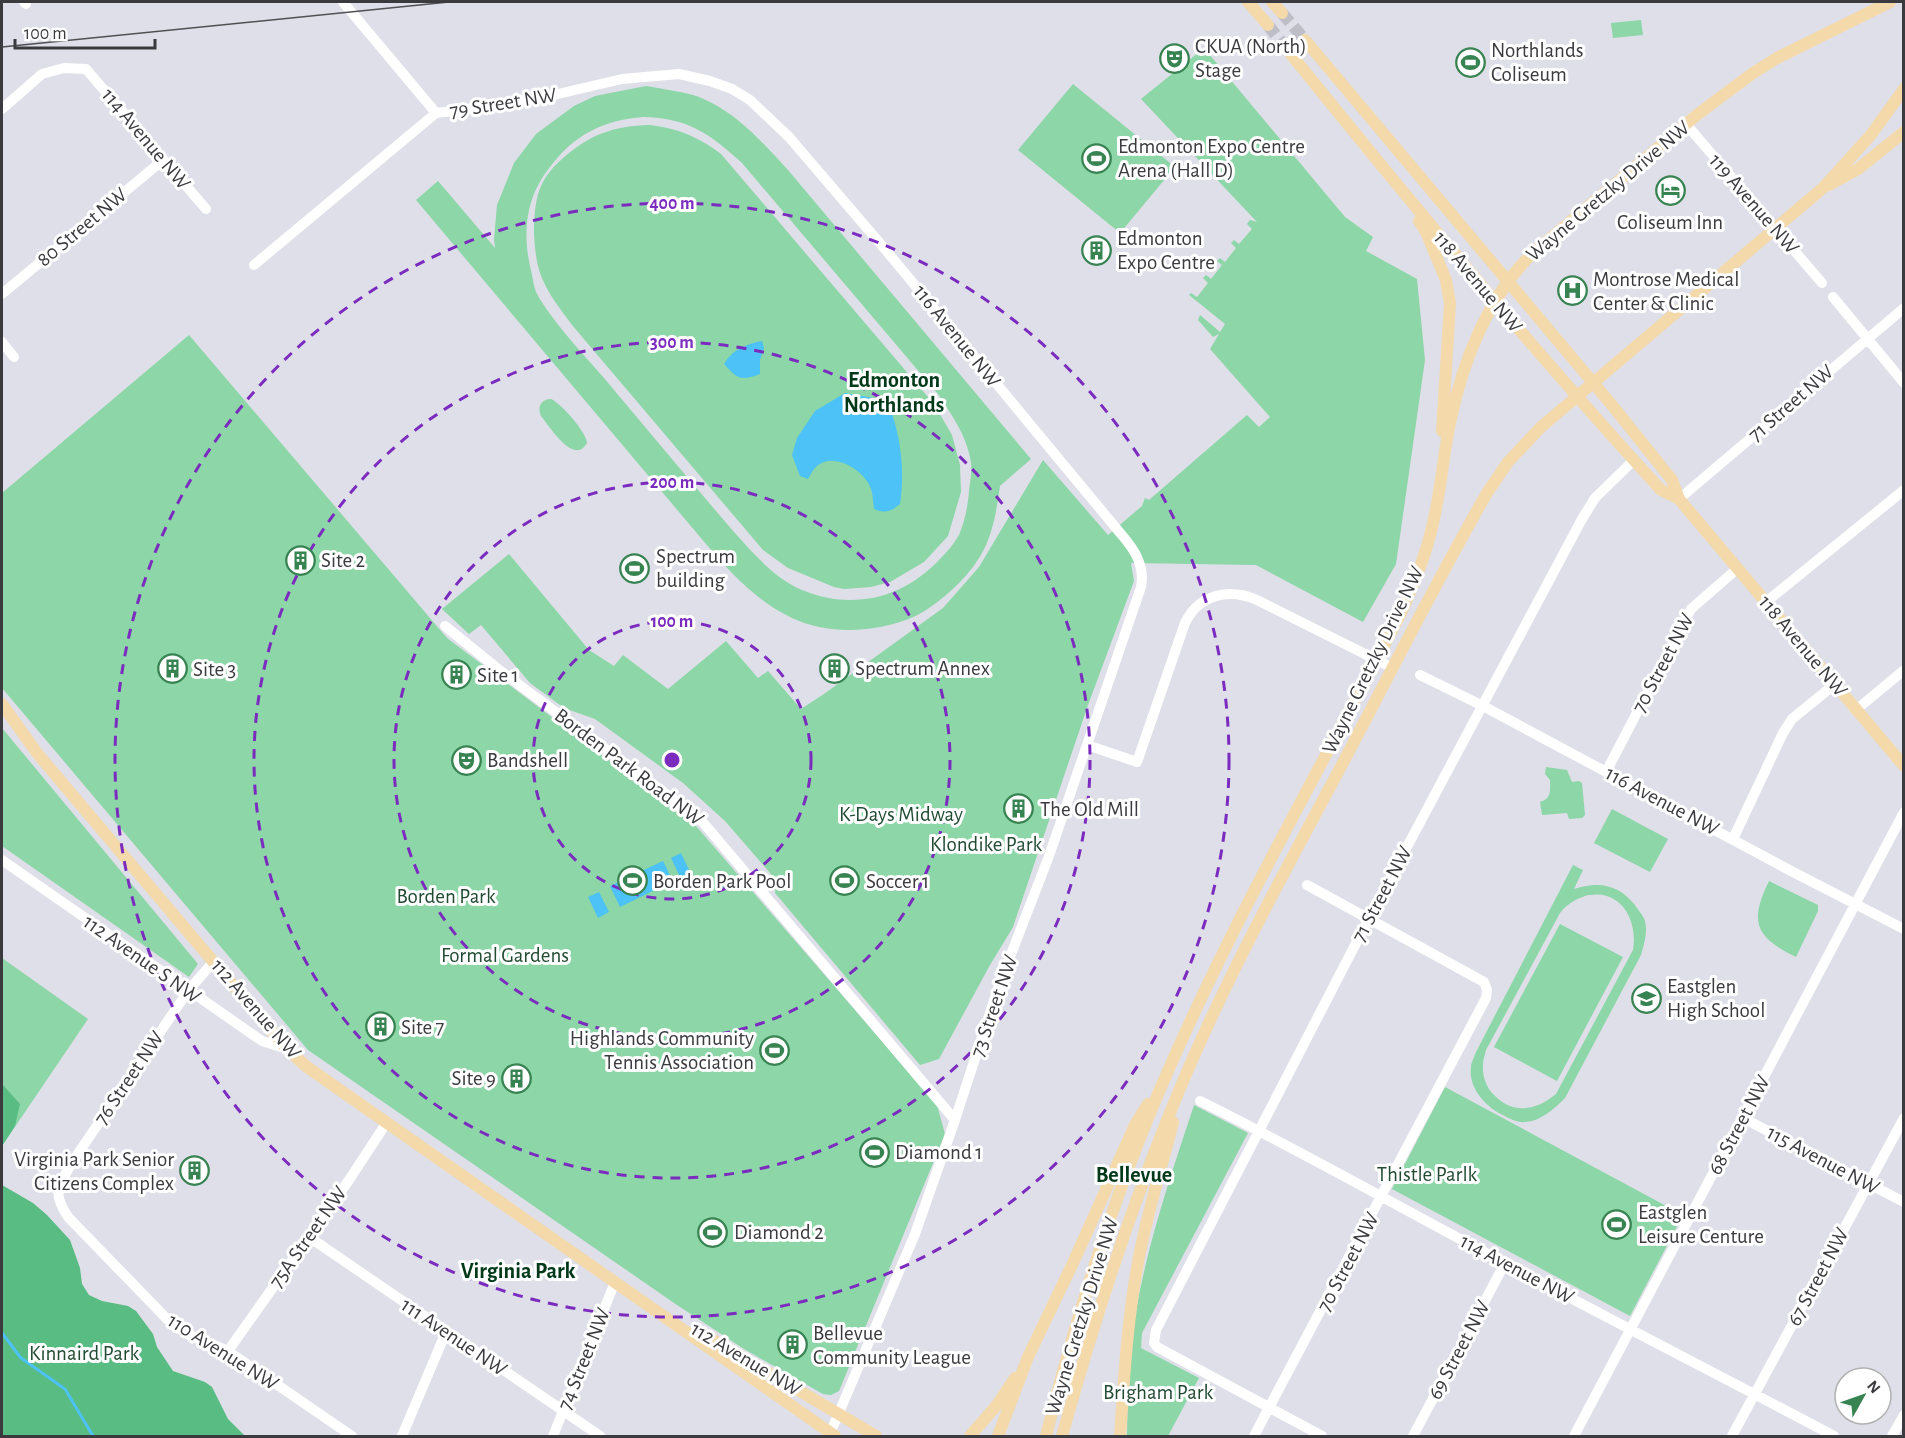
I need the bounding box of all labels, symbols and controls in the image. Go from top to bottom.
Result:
scale bar [15,12,154,50]
text: 100 m [24,25,67,43]
place label: CKUA (North) Stage [1195,36,1307,81]
place label: Northlands Coliseum [1491,40,1584,85]
theatre icon: CKUA (North) Stage [1158,42,1190,74]
sports icon: Northlands Coliseum [1454,46,1486,78]
street label: 114 Avenue NW [98,84,195,194]
street label: 79 Street NW [448,84,558,122]
street label: Wayne Gretzky Drive NW [1522,117,1694,265]
place label: Edmonton Expo Centre Arena (Hall D) [1118,136,1305,181]
sports icon: Edmonton Expo Centre Arena (Hall D) [1081,142,1113,174]
street label: 119 Avenue NW [1705,150,1803,258]
hotel icon: Coliseum Inn [1654,175,1686,207]
street label: 80 Street NW [33,183,131,270]
text: 400 m [649,195,695,213]
place label: Coliseum Inn [1617,212,1723,233]
street label: 118 Avenue NW [1430,227,1526,337]
place label: Edmonton Expo Centre [1117,228,1215,273]
building icon: Edmonton Expo Centre [1080,234,1112,266]
place label: Montrose Medical Center & Clinic [1593,269,1739,314]
hospital icon: Montrose Medical Center & Clinic [1556,275,1588,307]
street label: 116 Avenue NW [909,281,1005,391]
text: 300 m [650,334,694,352]
street label: 71 Street NW [1744,360,1838,445]
district label: Edmonton Northlands [844,369,944,416]
text: 200 m [650,474,694,492]
building icon: Site 2 [284,544,316,576]
place label: Spectrum building [656,546,735,591]
place label: Site 2 [321,550,365,571]
sports icon: Spectrum building [619,552,651,584]
street label: Wayne Gretzky Drive NW [1318,563,1428,757]
street label: 118 Avenue NW [1755,591,1851,701]
street label: 70 Street NW [1628,610,1698,716]
text: 100 m [651,613,693,631]
building icon: Spectrum Annex [818,652,850,684]
building icon: Site 3 [156,653,188,685]
place label: Spectrum Annex [855,658,990,679]
place label: Site 3 [193,659,236,680]
building icon: Site 1 [440,659,472,691]
place label: Site 1 [477,665,519,686]
street label: Borden Park Road NW [551,704,708,830]
theatre icon: Bandshell [450,744,482,776]
place label: Bandshell [487,750,568,771]
centre of rings [662,750,682,770]
street label: 116 Avenue NW [1602,762,1722,840]
building icon: The Old Mill [1003,793,1035,825]
place label: The Old Mill [1040,799,1139,820]
park label: K-Days Midway [839,804,963,825]
park label: Klondike Park [930,834,1043,855]
street label: 71 Street NW [1348,842,1416,945]
sports icon: Borden Park Pool [616,865,648,897]
sports icon: Soccer 1 [829,865,861,897]
place label: Borden Park Pool [653,871,791,892]
place label: Soccer 1 [866,871,929,892]
park label: Borden Park [396,886,496,907]
street label: 112 Avenue S NW [79,911,205,1007]
park label: Formal Gardens [441,945,569,966]
street label: 73 Street NW [967,952,1021,1060]
street label: 112 Avenue NW [207,955,305,1063]
place label: Eastglen High School [1667,976,1765,1021]
school or university icon: Eastglen High School [1630,982,1662,1014]
building icon: Site 7 [364,1011,396,1043]
place label: Site 7 [401,1017,445,1038]
street label: 76 Street NW [90,1027,168,1129]
place label: Highlands Community Tennis Association [570,1028,754,1073]
sports icon: Highlands Community Tennis Association [759,1034,791,1066]
building icon: Site 9 [501,1062,533,1094]
place label: Site 9 [452,1068,496,1089]
street label: 68 Street NW [1704,1072,1774,1178]
street label: 115 Avenue NW [1763,1122,1883,1199]
sports icon: Diamond 1 [858,1136,890,1168]
place label: Diamond 1 [895,1142,982,1163]
place label: Virginia Park Senior Citizens Complex [14,1149,174,1194]
building icon: Virginia Park Senior Citizens Complex [179,1155,211,1187]
district label: Bellevue [1096,1164,1172,1186]
park label: Thistle Parlk [1377,1164,1478,1185]
street label: 75A Street NW [265,1182,351,1292]
place label: Eastglen Leisure Centure [1638,1202,1764,1247]
sports icon: Eastglen Leisure Centure [1601,1208,1633,1240]
street label: 70 Street NW [1313,1209,1383,1315]
street label: Wayne Gretzky Drive NW [1042,1214,1122,1418]
sports icon: Diamond 2 [697,1216,729,1248]
place label: Diamond 2 [734,1222,824,1243]
street label: 67 Street NW [1783,1224,1853,1329]
street label: 114 Avenue NW [1457,1230,1578,1308]
district label: Virginia Park [461,1260,575,1282]
street label: 111 Avenue NW [397,1294,511,1380]
street label: 69 Street NW [1424,1297,1494,1403]
street label: 74 Street NW [554,1305,614,1413]
street label: 110 Avenue NW [164,1310,282,1395]
street label: 112 Avenue NW [687,1318,805,1400]
place label: Bellevue Community League [813,1323,971,1368]
building icon: Bellevue Community League [776,1329,808,1361]
park label: Kinnaird Park [29,1343,140,1364]
north arrow [1833,1366,1893,1426]
text: N [1864,1378,1883,1396]
park label: Brigham Park [1103,1382,1213,1403]

